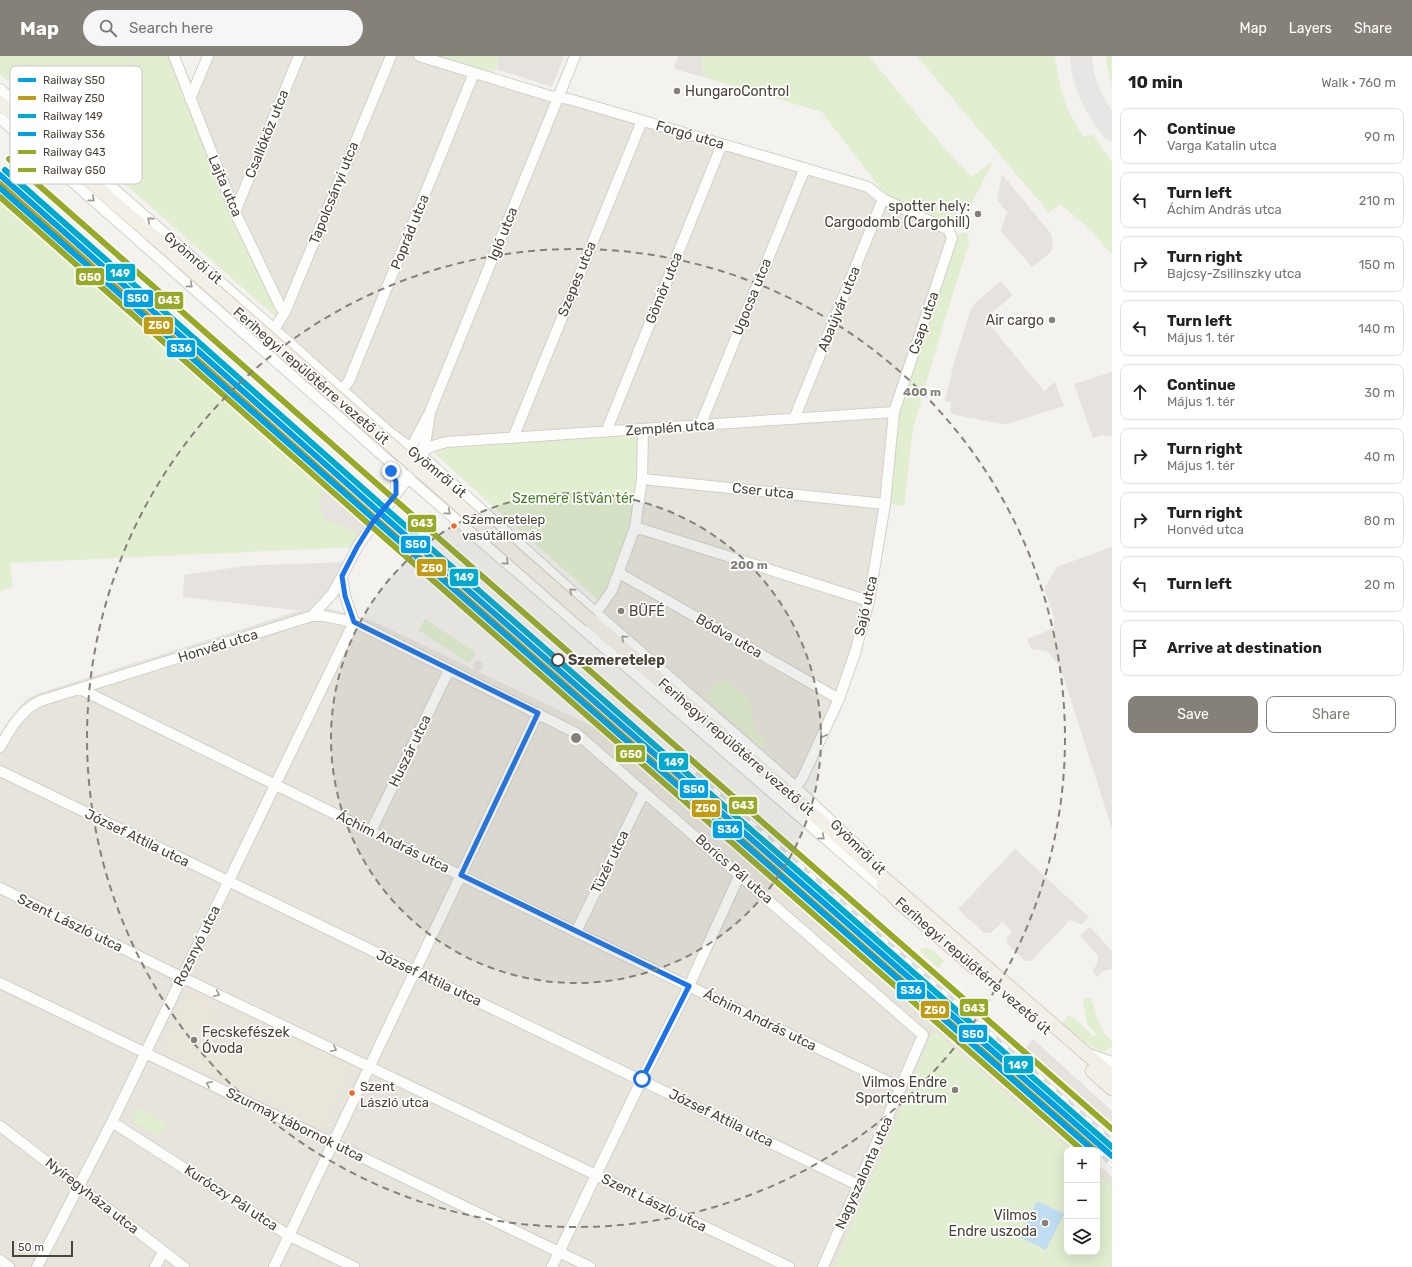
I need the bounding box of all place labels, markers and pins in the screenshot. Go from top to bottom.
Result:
place label: HungaroControl [685,83,789,100]
marker: HungaroControl [672,86,682,96]
place label: spotter hely: Cargodomb (Cargohill) [824,198,970,231]
marker: spotter hely: Cargodomb (Cargohill) [973,209,983,219]
place label: Air cargo [986,312,1044,329]
marker: Air cargo [1047,315,1057,325]
place label: Szemeretelep vasútállomás [462,512,546,543]
marker: Szemeretelep vasútállomás [449,521,459,531]
place label: BÜFÉ [629,602,665,620]
marker: BÜFÉ [616,606,626,616]
place label: Szemeretelep [568,652,665,669]
marker: Szemeretelep [551,653,565,667]
centre of rings [569,731,583,745]
place label: Fecskefészek Óvoda [202,1024,290,1057]
marker: Fecskefészek Óvoda [189,1035,199,1045]
place label: Vilmos Endre Sportcentrum [855,1074,947,1107]
place label: Szent László utca [360,1079,429,1110]
marker: Vilmos Endre Sportcentrum [950,1085,960,1095]
marker: Szent László utca [347,1088,357,1098]
place label: Vilmos Endre uszoda [949,1207,1037,1240]
marker: Vilmos Endre uszoda [1040,1218,1050,1228]

